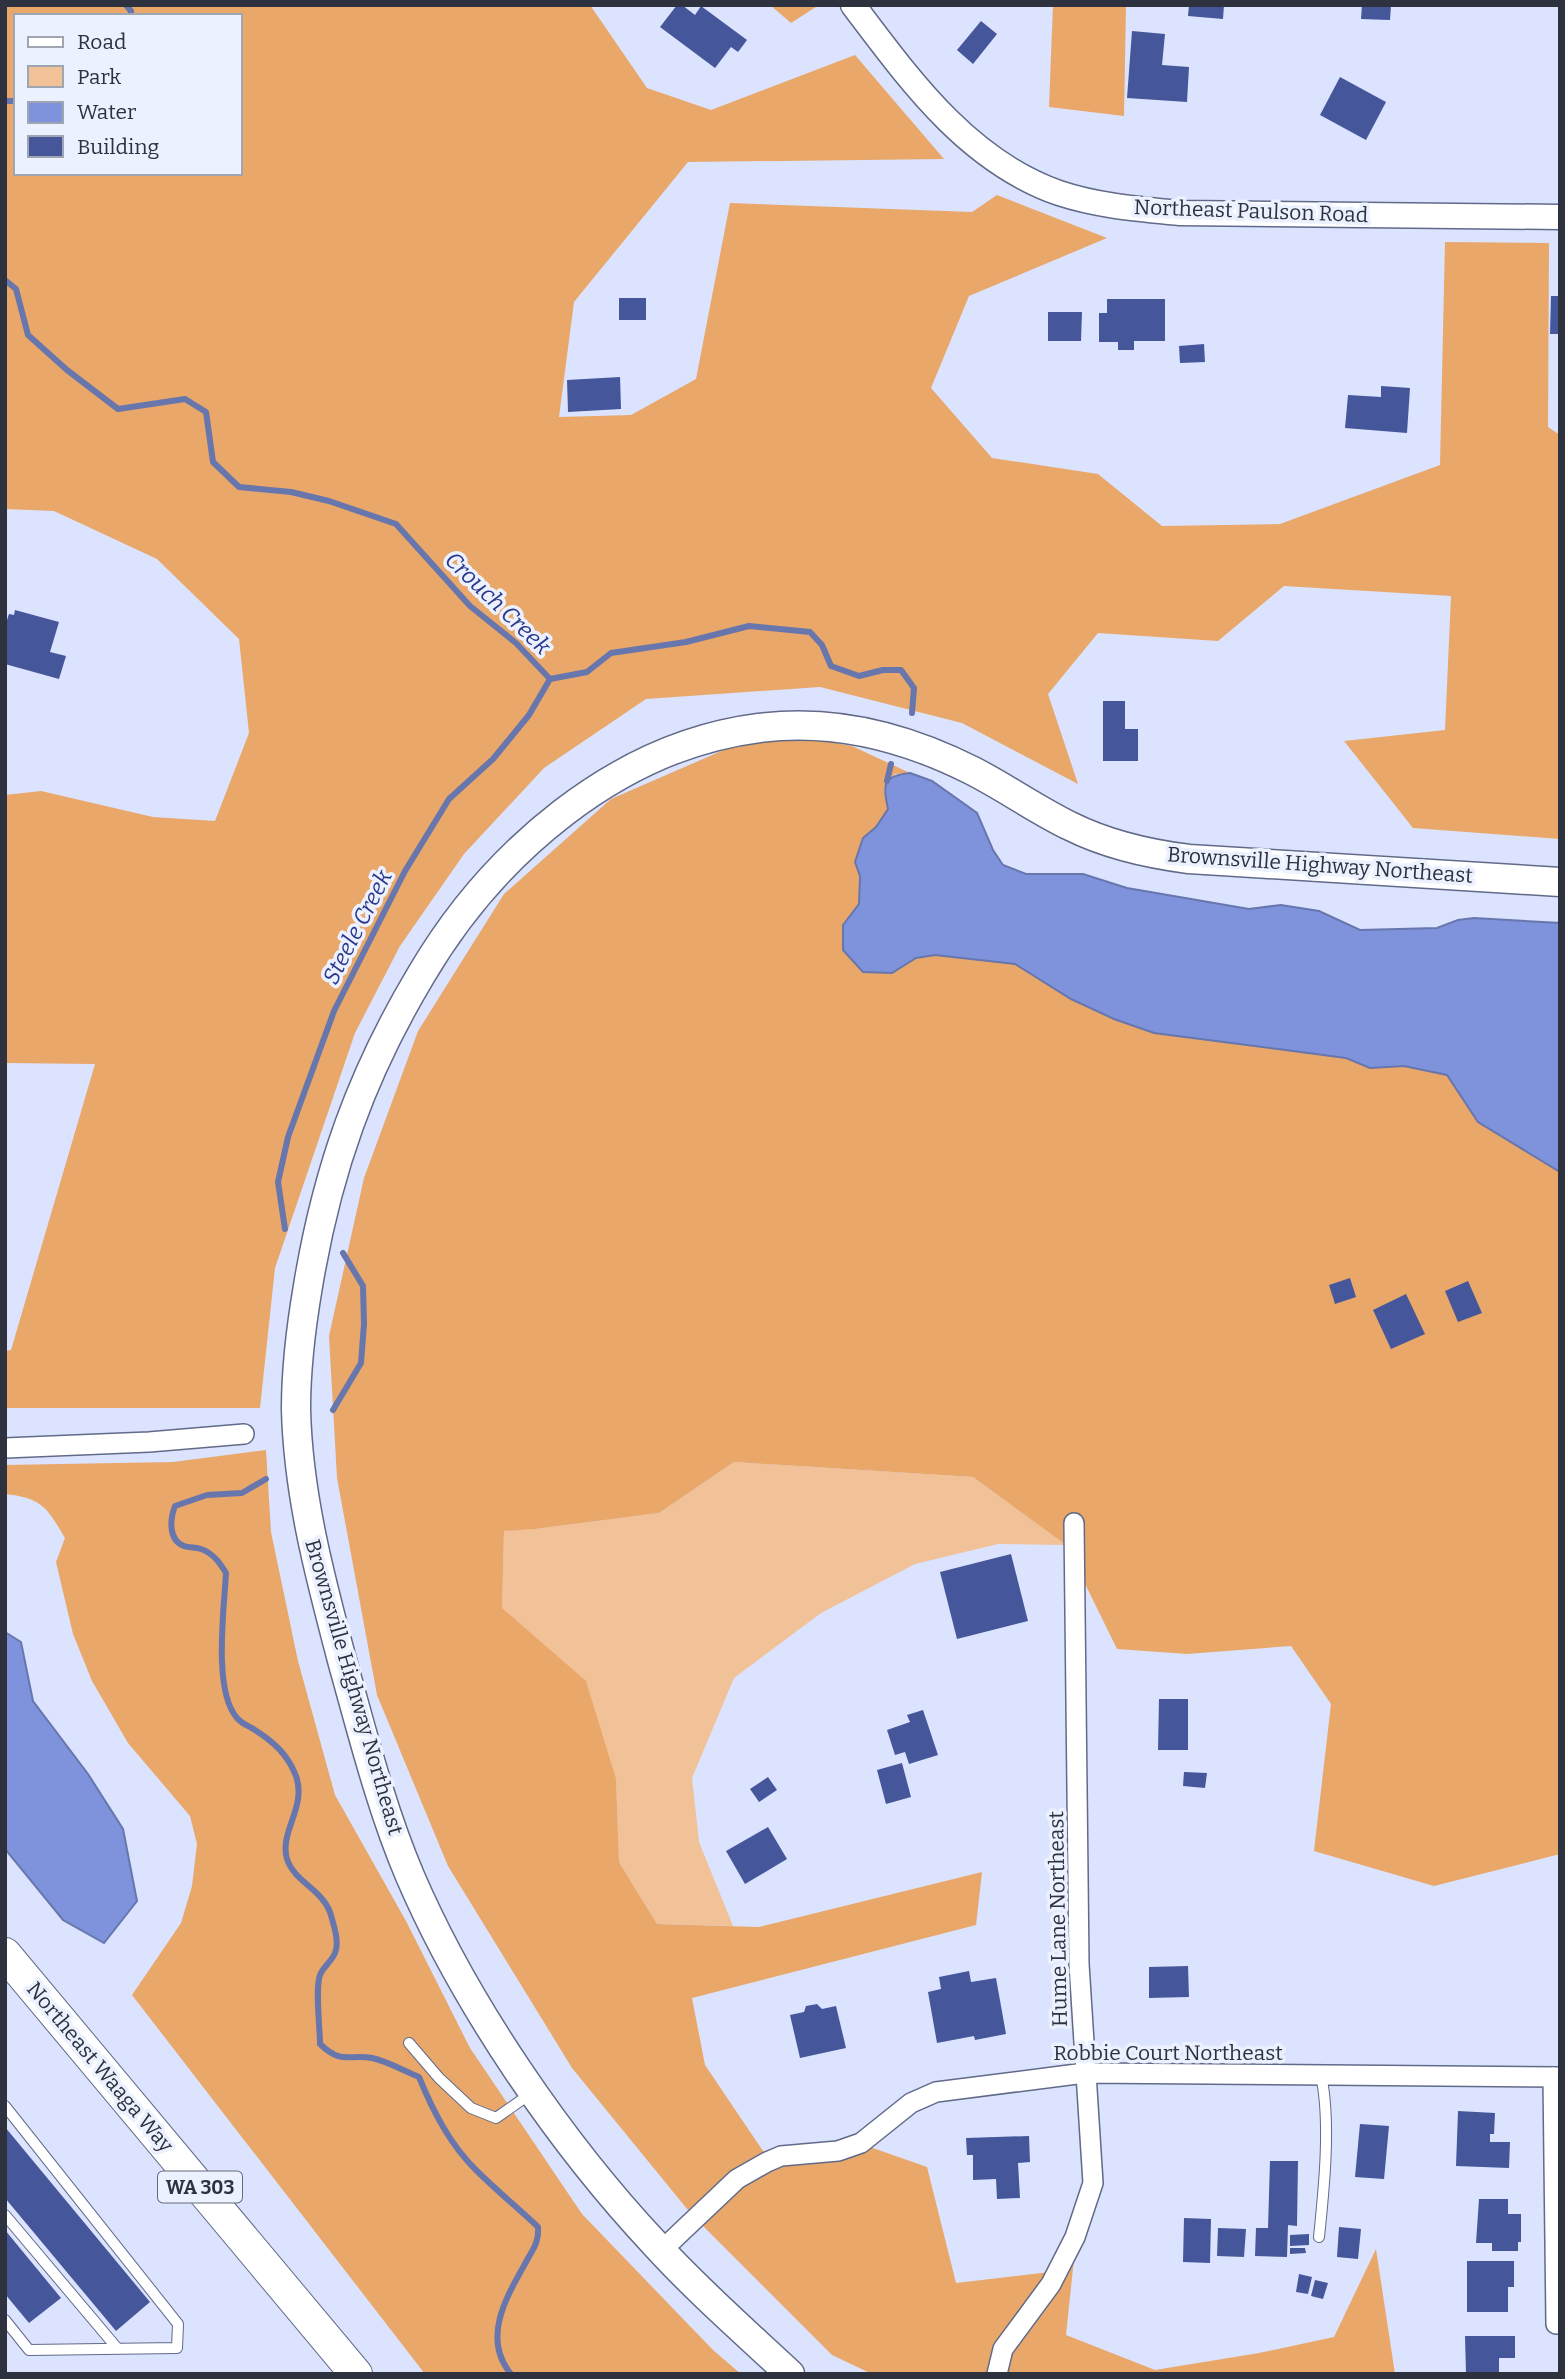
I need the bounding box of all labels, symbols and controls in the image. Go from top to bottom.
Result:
legend [14,14,242,175]
text: Road [77,29,126,55]
text: Park [77,64,121,90]
text: Water [77,99,136,125]
text: Building [77,134,160,160]
street label: Northeast Paulson Road [1133,194,1369,228]
water label: Crouch Creek [439,546,557,661]
street label: Brownsville Highway Northeast [1166,841,1474,889]
water label: Steele Creek [316,865,398,989]
street label: Brownsville Highway Northeast [299,1536,409,1838]
street label: Hume Lane Northeast [1043,1810,1073,2027]
street label: Northeast Waaga Way [21,1976,179,2158]
street label: Robbie Court Northeast [1053,2040,1283,2066]
road number: WA 303 [158,2172,242,2202]

